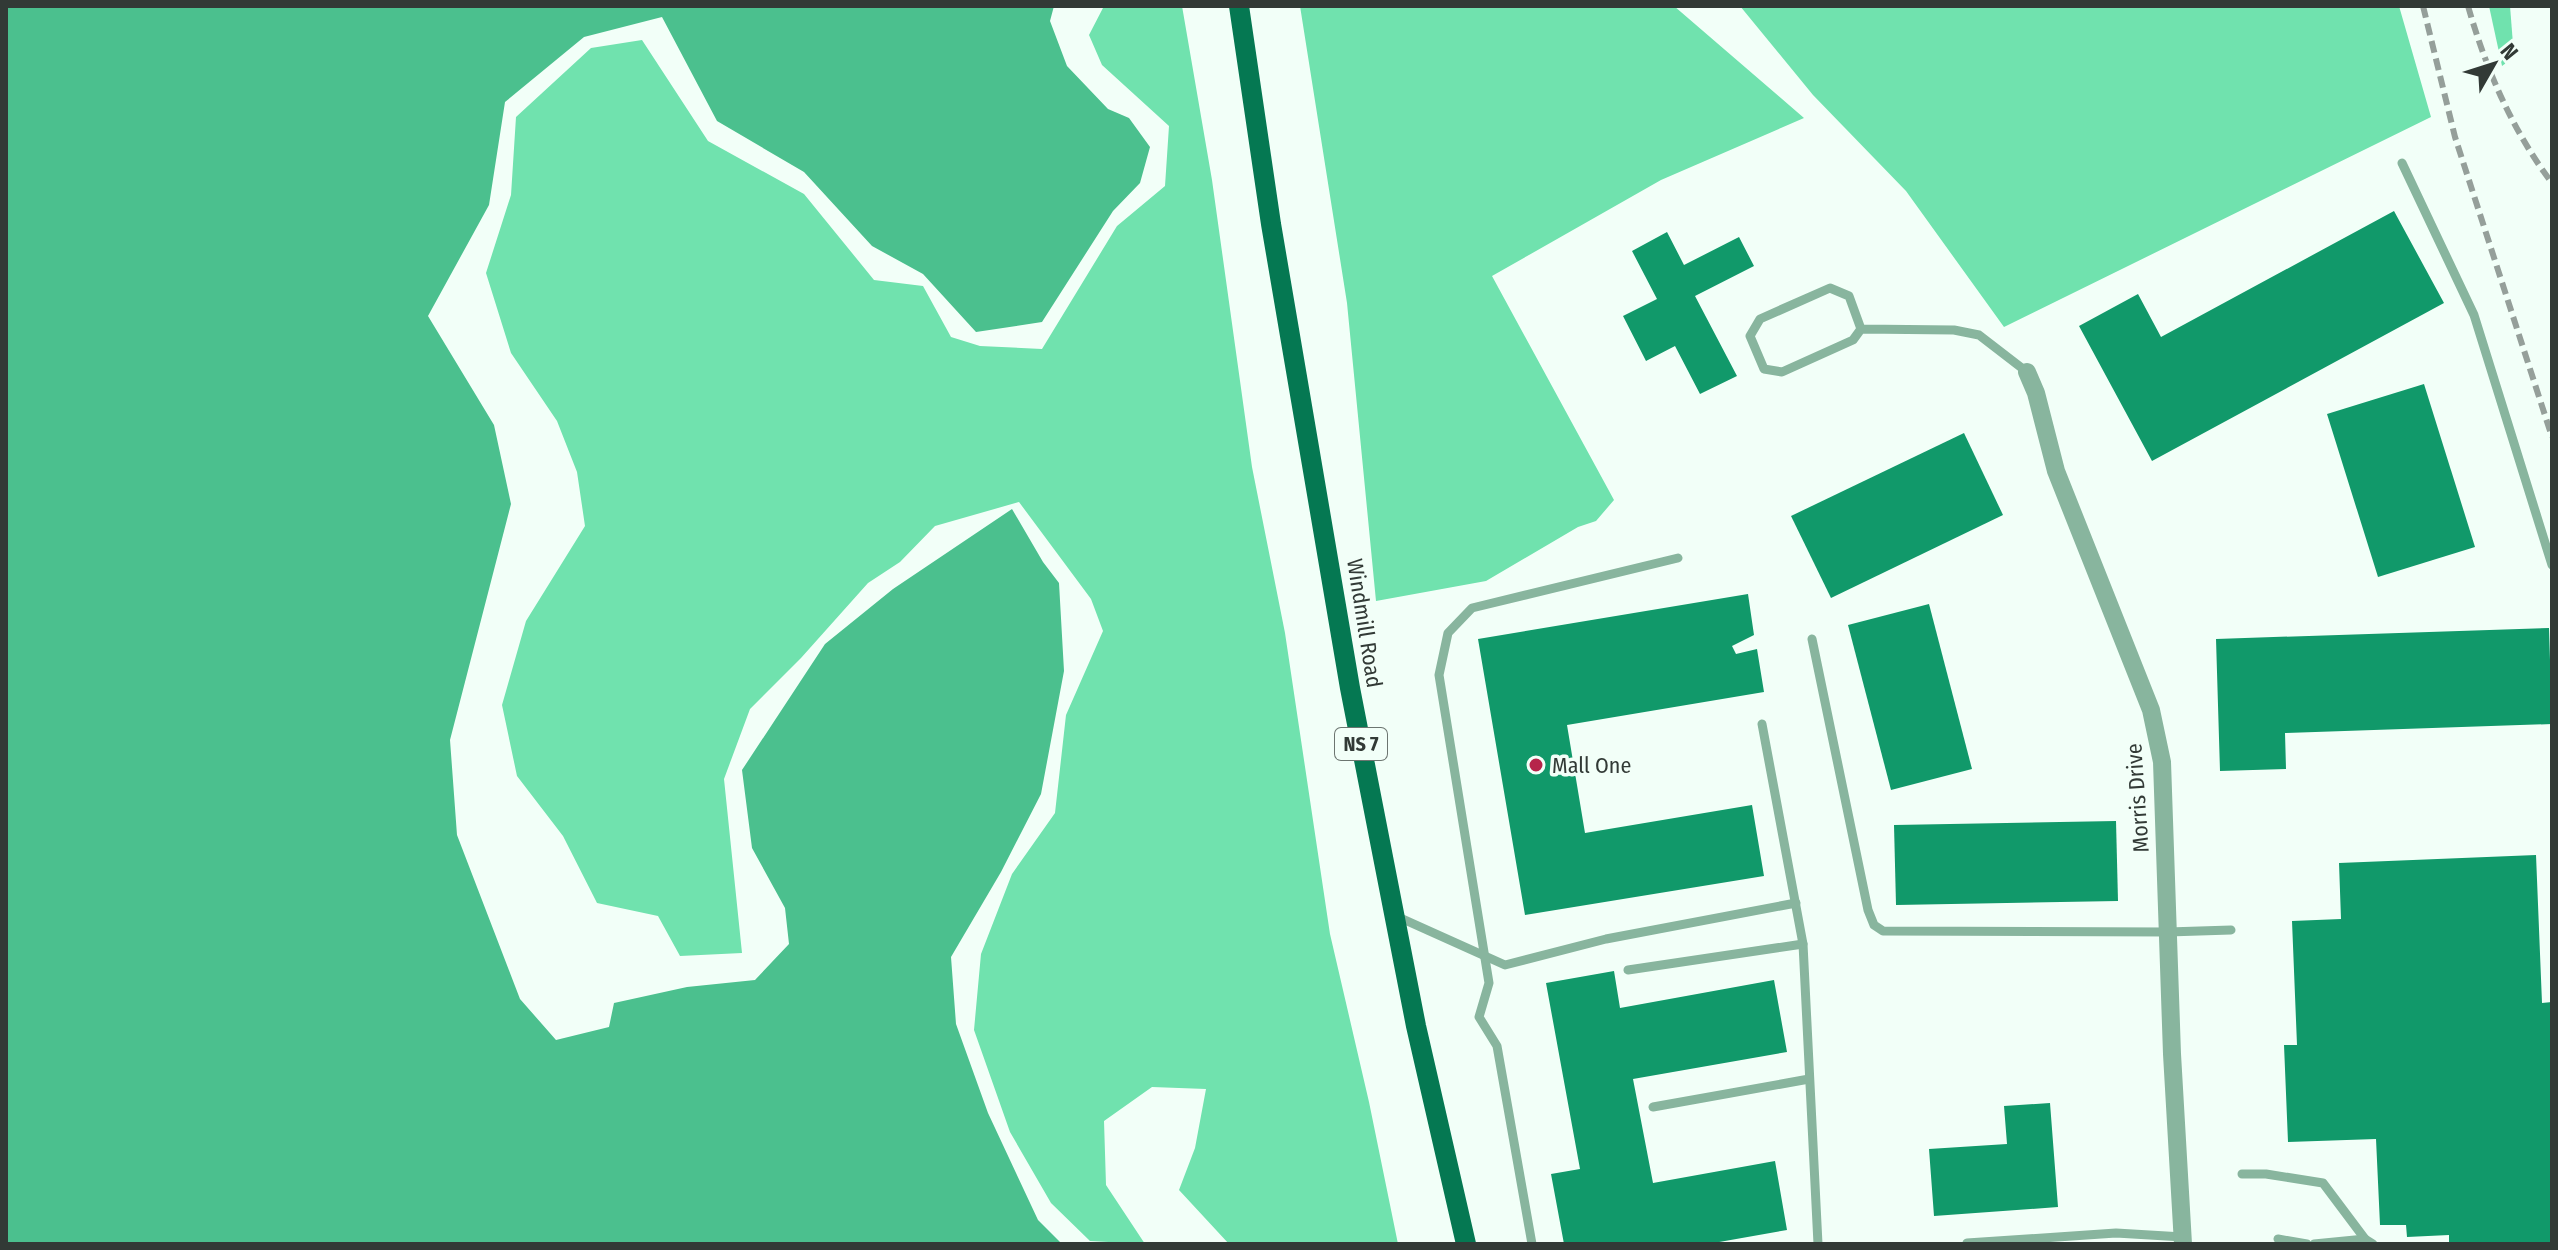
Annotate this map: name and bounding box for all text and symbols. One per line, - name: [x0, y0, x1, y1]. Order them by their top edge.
- north arrow: [2454, 24, 2534, 104]
- text: N: [2495, 38, 2524, 65]
- street label: Windmill Road: [1341, 557, 1388, 690]
- road number: NS 7: [1335, 728, 1387, 760]
- street label: Morris Drive: [2120, 743, 2155, 853]
- place label: Mall One: [1552, 752, 1631, 779]
- marker: Mall One: [1527, 756, 1545, 774]

